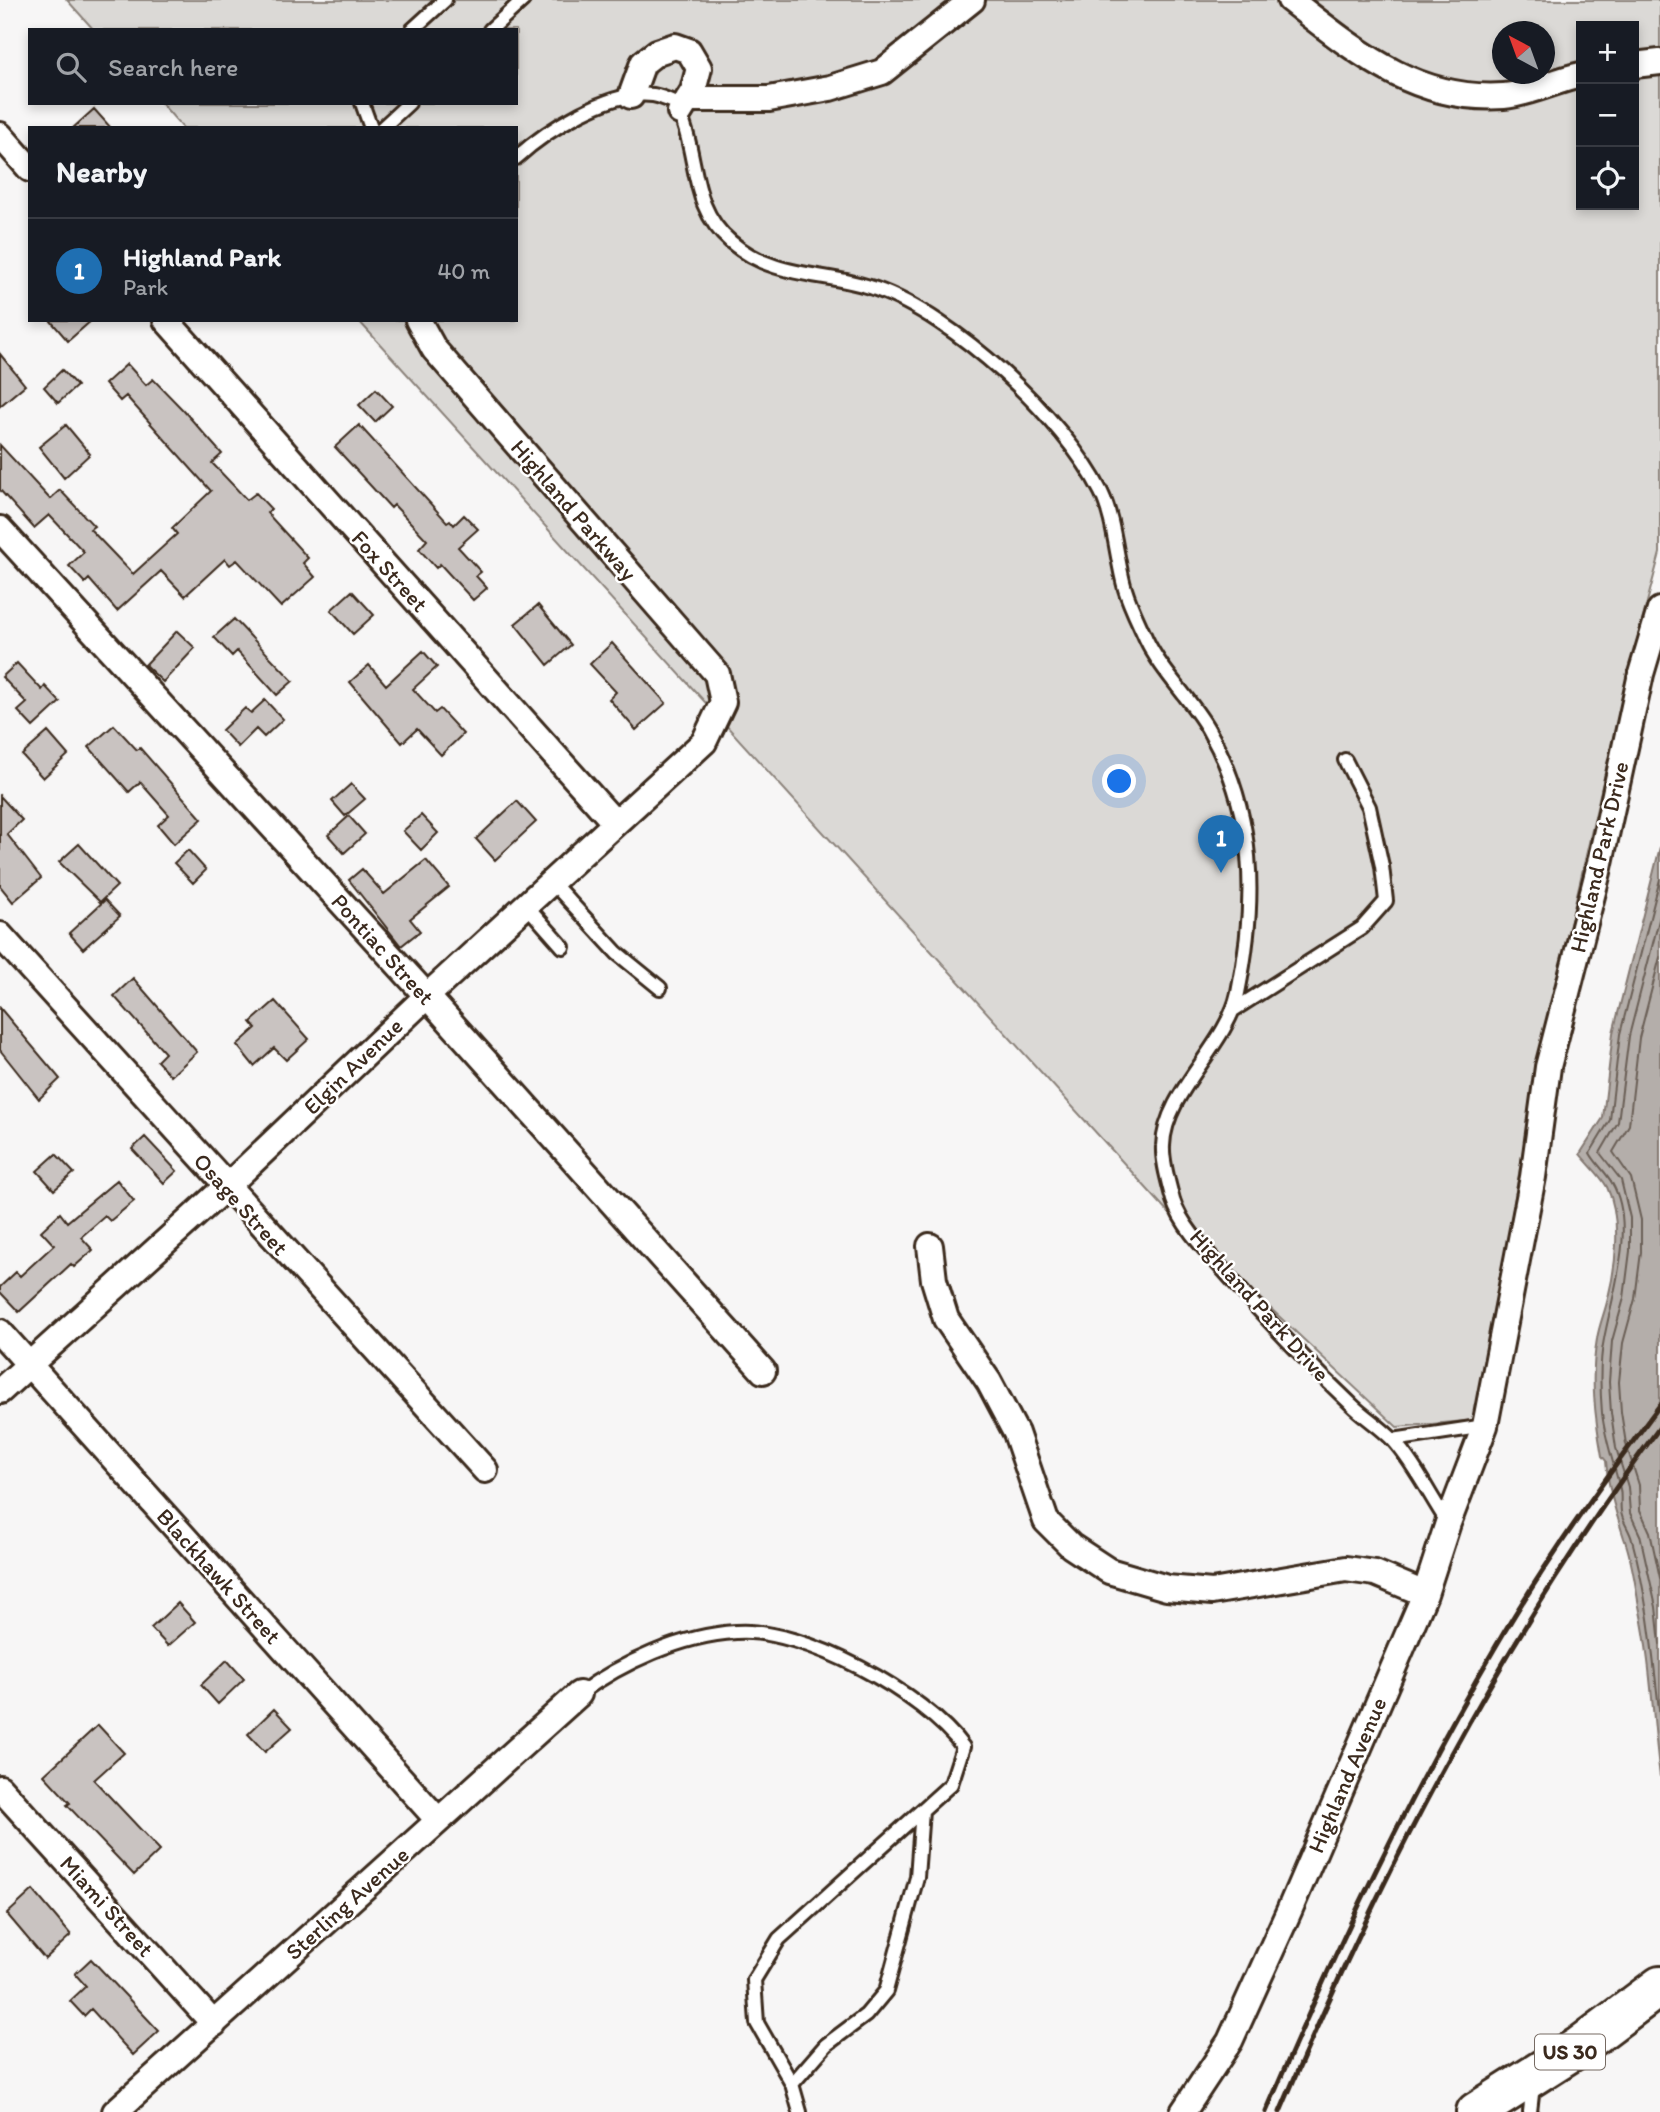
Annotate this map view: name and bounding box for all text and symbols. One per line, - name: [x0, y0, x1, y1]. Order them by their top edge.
- north arrow: [1492, 21, 1555, 84]
- map controls: [1576, 21, 1639, 210]
- button: +: [1576, 21, 1639, 84]
- search box: [28, 28, 518, 105]
- icon: search: [52, 48, 90, 86]
- text: Search here: [108, 51, 238, 83]
- button: −: [1576, 84, 1639, 147]
- button: locate: [1576, 147, 1639, 210]
- text: Nearby: [56, 153, 147, 190]
- text: Highland Park: [123, 241, 281, 273]
- text: 1: [74, 257, 84, 285]
- text: 40 m: [437, 257, 490, 285]
- text: Park: [123, 273, 168, 301]
- street label: Highland Parkway: [505, 434, 643, 587]
- street label: Fox Street: [346, 524, 434, 618]
- street label: Highland Park Drive: [1563, 759, 1635, 955]
- your location: [1102, 764, 1136, 798]
- pin: 1: [1198, 815, 1244, 873]
- street label: Pontiac Street: [326, 887, 441, 1011]
- street label: Elgin Avenue: [297, 1012, 409, 1120]
- street label: Osage Street: [188, 1147, 295, 1261]
- street label: Highland Park Drive: [1184, 1223, 1336, 1387]
- street label: Blackhawk Street: [151, 1502, 287, 1650]
- street label: Highland Avenue: [1302, 1693, 1392, 1857]
- street label: Sterling Avenue: [279, 1840, 415, 1966]
- street label: Miami Street: [54, 1849, 160, 1963]
- road number: US 30: [1535, 2035, 1605, 2070]

